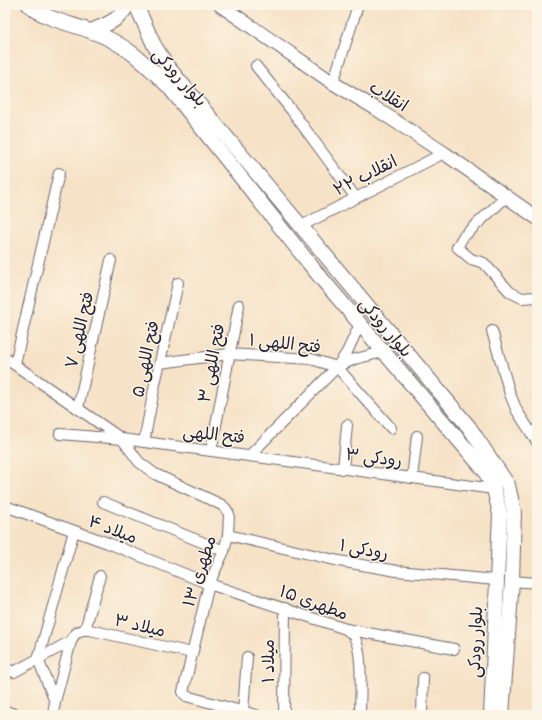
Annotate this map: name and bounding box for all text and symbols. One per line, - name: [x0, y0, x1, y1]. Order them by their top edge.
- street label: بلوار رودکی: [148, 44, 211, 111]
- street label: انقلاب: [366, 76, 412, 116]
- street label: انقلاب ۲۲: [330, 150, 400, 200]
- street label: فتح اللهی ۷: [60, 290, 99, 371]
- street label: بلوار رودکی: [355, 293, 417, 362]
- street label: فتح اللهی ۵: [127, 319, 165, 400]
- street label: فتح اللهی ۳: [194, 322, 230, 405]
- street label: فتح اللهی ۱: [248, 329, 322, 359]
- street label: فتح اللهی: [182, 421, 246, 449]
- street label: رودکی ۳: [344, 444, 403, 471]
- street label: میلاد ۴: [86, 511, 140, 547]
- street label: مطهری ۱۳: [178, 533, 220, 609]
- street label: رودکی ۱: [338, 534, 390, 564]
- street label: مطهری ۱۵: [277, 580, 351, 624]
- street label: بلوار رودکی: [464, 606, 487, 678]
- street label: میلاد ۳: [113, 609, 167, 641]
- street label: میلاد ۱: [258, 639, 278, 683]

